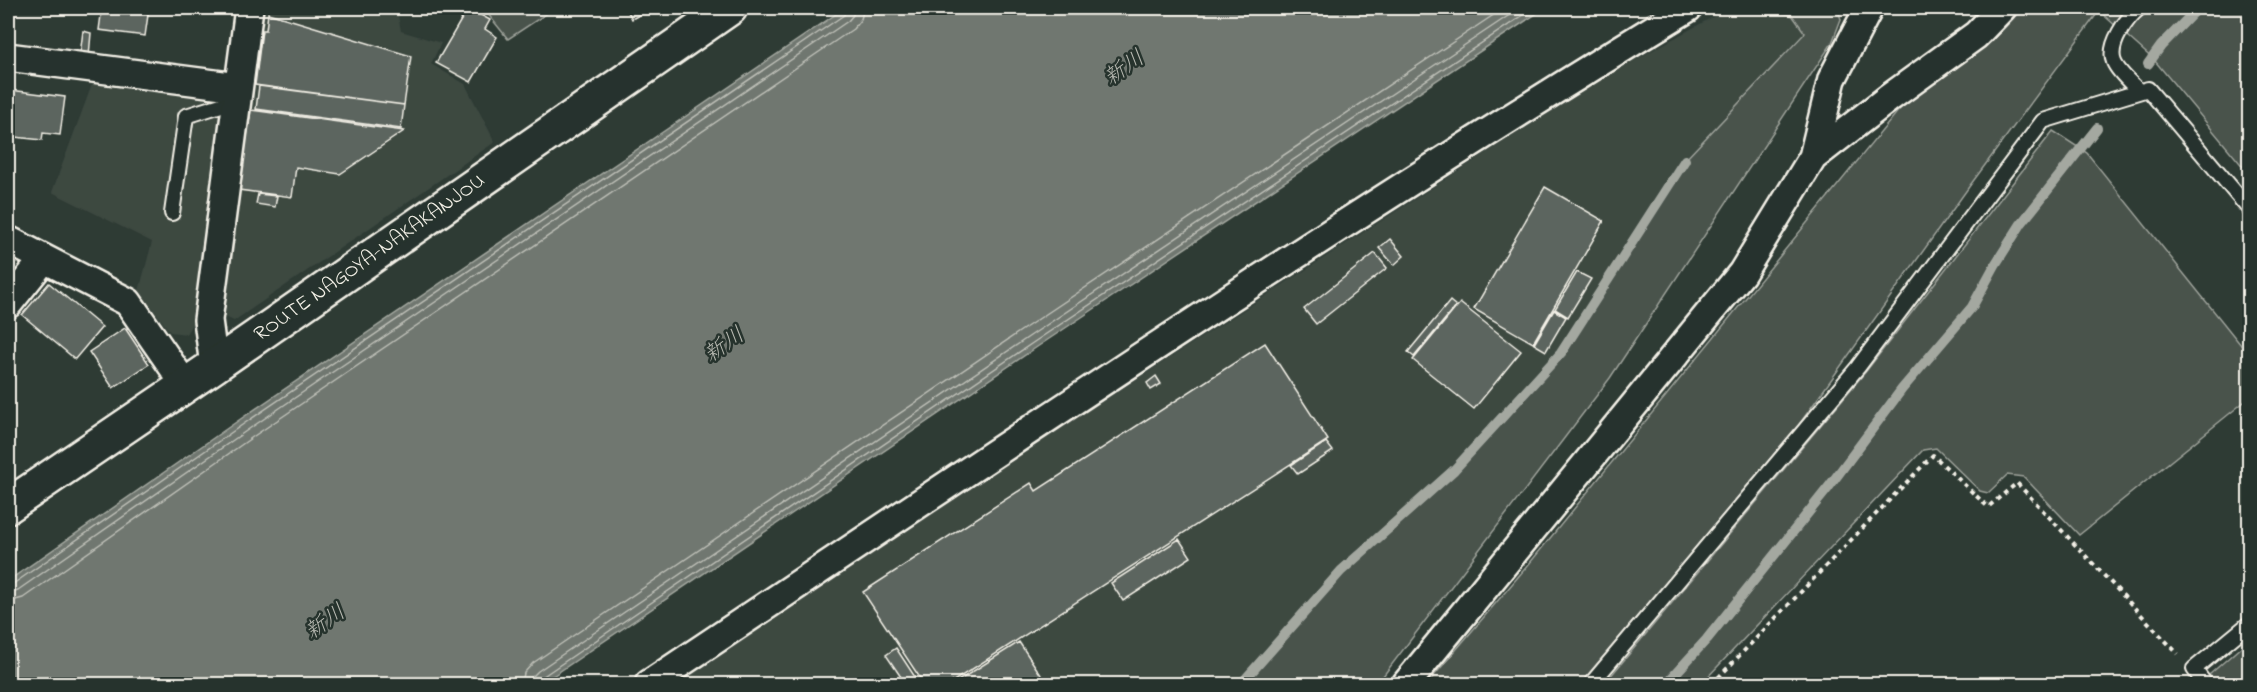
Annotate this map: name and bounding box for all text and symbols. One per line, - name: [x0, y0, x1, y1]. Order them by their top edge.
- water label: 新川: [1098, 43, 1152, 95]
- street label: ROUTE NAGOYA-NAKAKANJOU: [248, 167, 492, 349]
- water label: 新川: [698, 320, 752, 372]
- water label: 新川: [299, 597, 353, 649]

